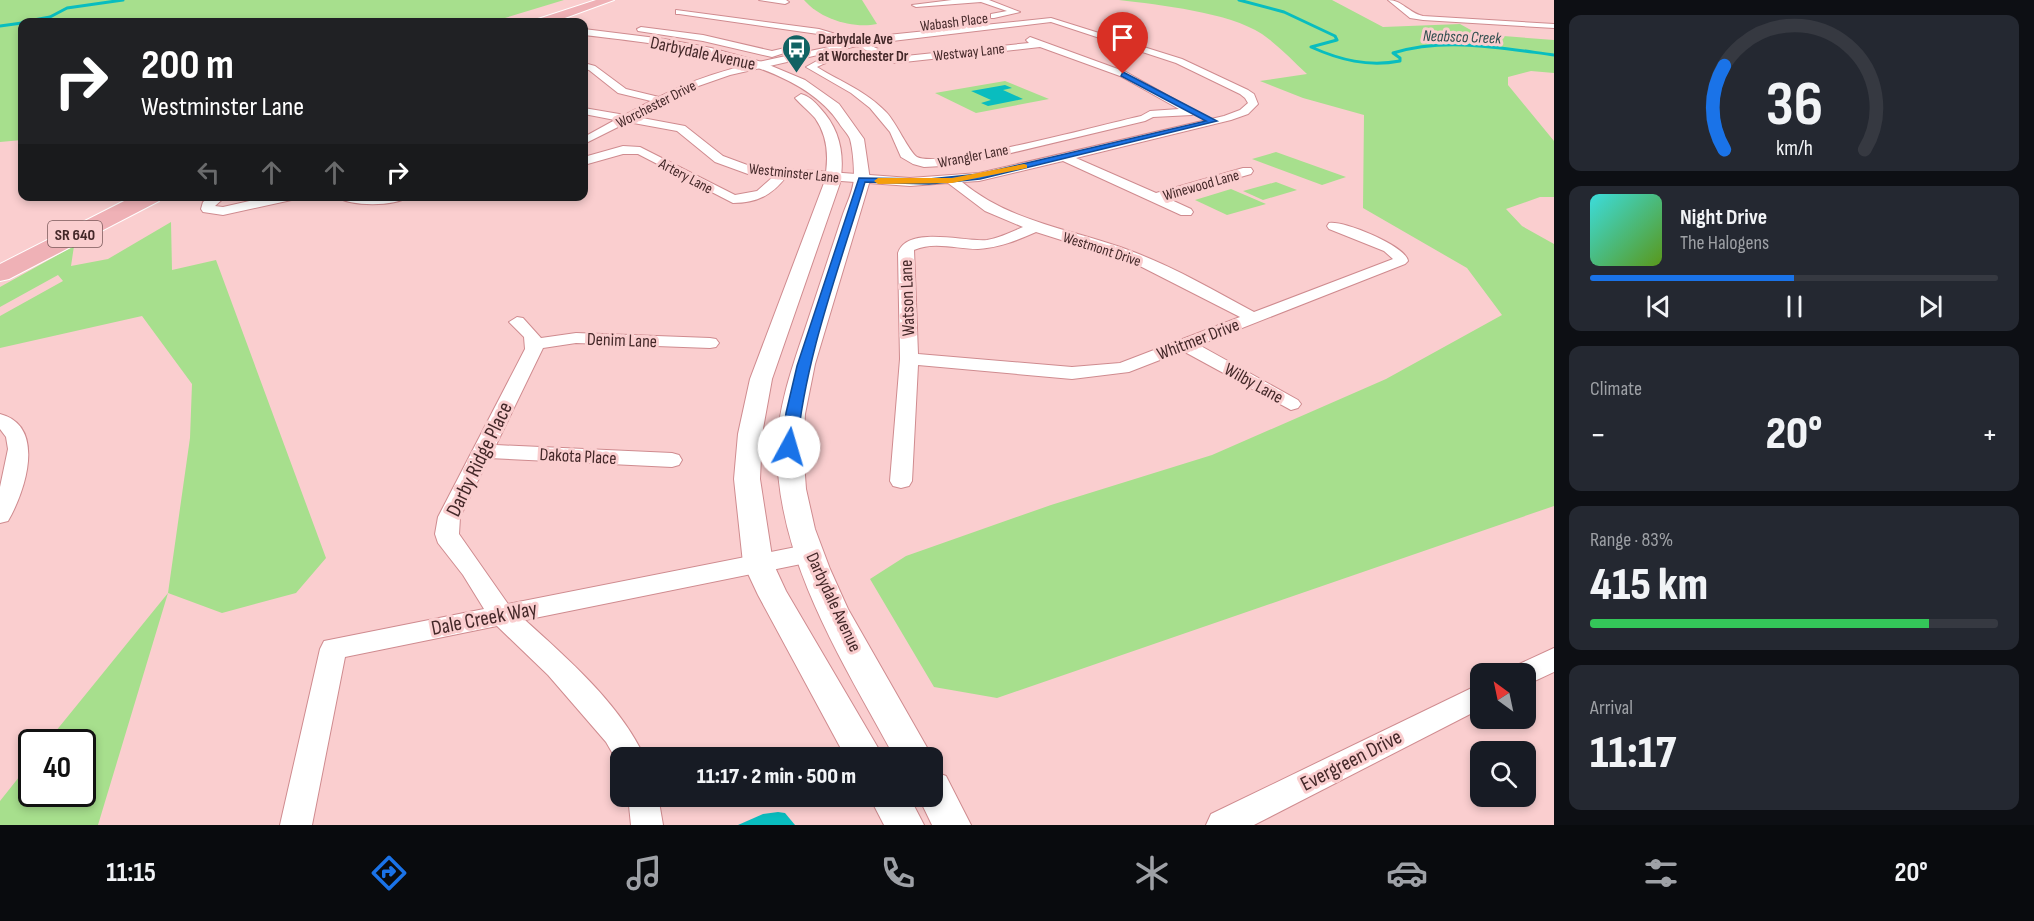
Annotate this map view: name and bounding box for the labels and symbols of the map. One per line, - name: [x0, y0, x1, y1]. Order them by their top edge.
- street label: Wabash Place: [919, 9, 989, 36]
- pin: [1097, 12, 1148, 74]
- water label: Neabsco Creek: [1422, 27, 1502, 48]
- place label: Darbydale Ave at Worchester Dr: [818, 30, 909, 66]
- street label: Darbydale Avenue: [648, 32, 757, 75]
- bus stop icon: Darbydale Ave at Worchester Dr: [781, 32, 813, 74]
- street label: Westway Lane: [933, 39, 1006, 66]
- street label: Worchester Drive: [613, 76, 699, 133]
- street label: Wrangler Lane: [936, 140, 1010, 173]
- street label: Artery Lane: [655, 154, 716, 198]
- street label: Westminster Lane: [748, 159, 840, 188]
- street label: Winewood Lane: [1161, 166, 1241, 205]
- road number: SR 640: [48, 221, 102, 247]
- street label: Westmont Drive: [1060, 228, 1143, 271]
- street label: Watson Lane: [896, 259, 919, 337]
- street label: Whitmer Drive: [1154, 314, 1242, 365]
- street label: Denim Lane: [587, 329, 657, 352]
- street label: Wilby Lane: [1221, 359, 1287, 408]
- street label: Darby Ridge Place: [441, 398, 518, 521]
- position arrow: [757, 415, 821, 479]
- street label: Dakota Place: [539, 444, 617, 469]
- street label: Darbydale Avenue: [801, 549, 866, 655]
- street label: Dale Creek Way: [429, 596, 539, 641]
- north arrow: [1470, 663, 1536, 729]
- street label: Evergreen Drive: [1296, 724, 1406, 797]
- speed limit sign: 40: [18, 729, 96, 807]

